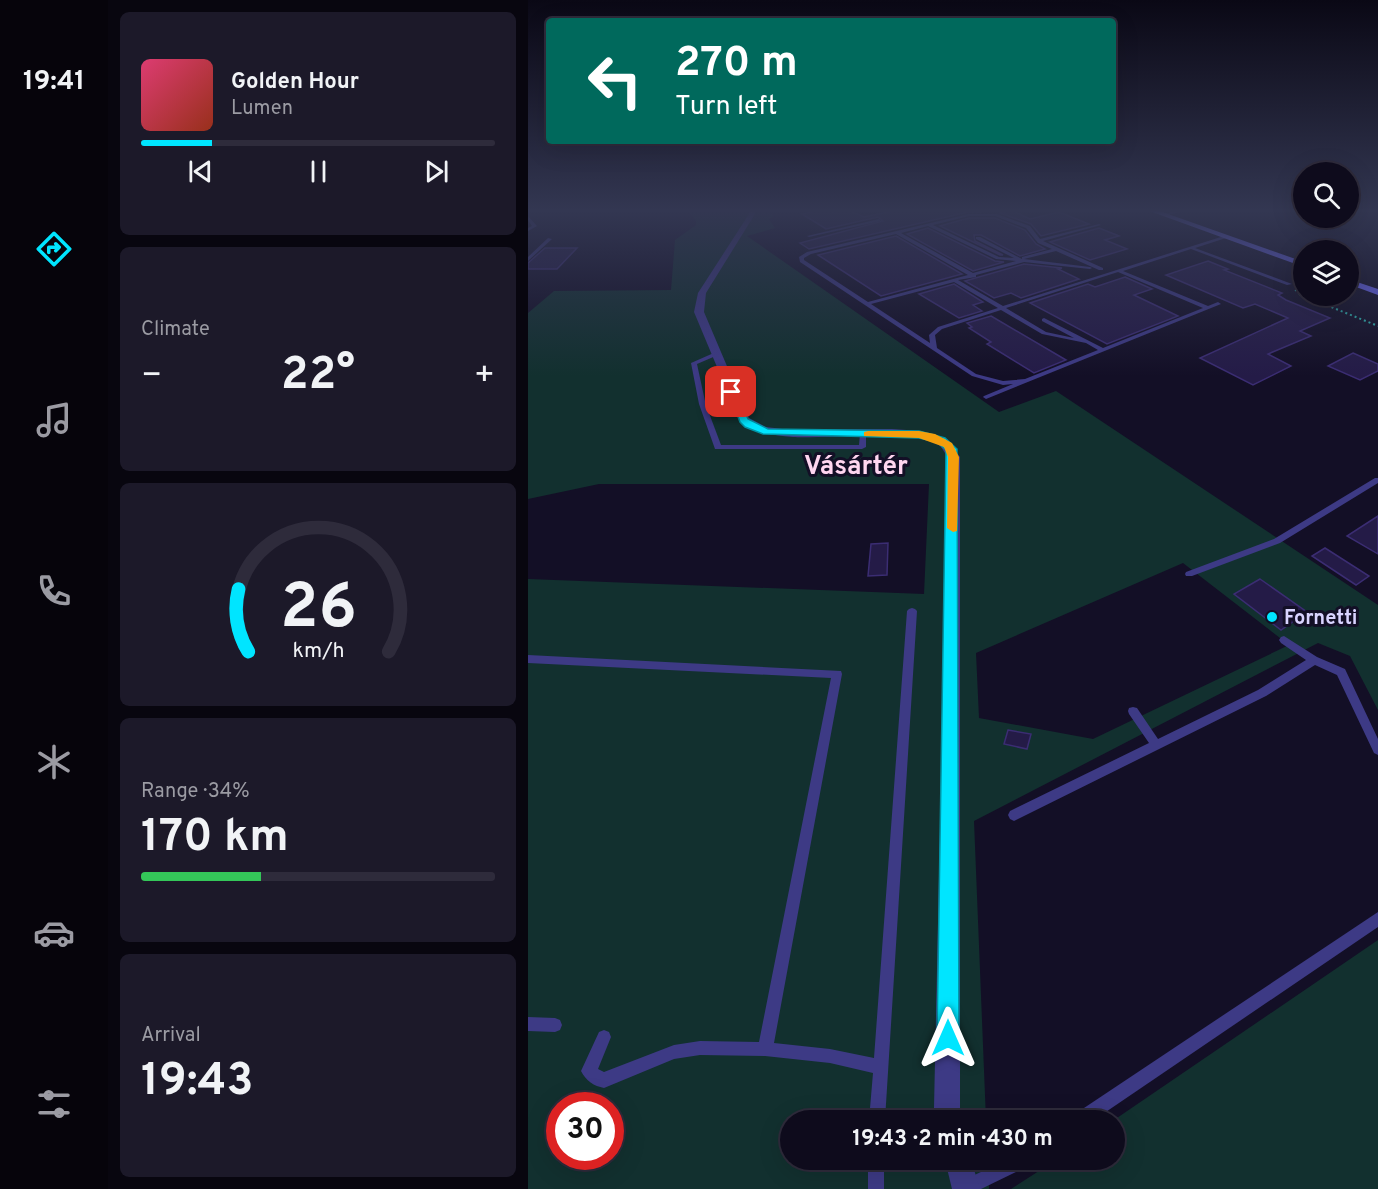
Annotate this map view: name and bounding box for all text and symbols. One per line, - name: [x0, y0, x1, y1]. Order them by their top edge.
- text: 270 m: [675, 38, 798, 91]
- icon: left: [576, 42, 654, 120]
- text: 19:41: [23, 65, 85, 99]
- text: Golden Hour: [231, 69, 359, 96]
- text: Turn left: [675, 90, 777, 124]
- text: Lumen: [231, 96, 293, 122]
- icon: previous: [184, 155, 217, 188]
- icon: pause: [302, 155, 335, 188]
- icon: next: [420, 155, 453, 188]
- map controls: [1293, 162, 1359, 306]
- button: search: [1293, 162, 1359, 228]
- icon: directions: [33, 228, 75, 270]
- button: layers: [1293, 240, 1359, 306]
- text: Climate: [141, 317, 210, 343]
- text: 22°: [281, 348, 355, 405]
- text: −: [141, 356, 162, 398]
- text: +: [474, 356, 495, 398]
- pin: [705, 366, 756, 417]
- icon: arrive: [714, 375, 747, 408]
- icon: music: [33, 399, 75, 441]
- district label: Vásártér: [804, 451, 908, 484]
- icon: phone: [33, 570, 75, 612]
- text: 26: [280, 571, 356, 650]
- place label: Fornetti: [1284, 606, 1357, 632]
- marker: Fornetti: [1265, 610, 1279, 624]
- text: km/h: [292, 638, 344, 665]
- icon: climate: [33, 741, 75, 783]
- text: Range · 34%: [141, 779, 250, 805]
- text: 170 km: [141, 810, 289, 867]
- icon: car: [33, 912, 75, 954]
- position arrow: [916, 1006, 980, 1070]
- text: Arrival: [141, 1023, 201, 1049]
- text: 19:43: [141, 1054, 253, 1111]
- icon: filters: [33, 1083, 75, 1125]
- speed limit sign: 30: [546, 1092, 624, 1170]
- text: 19:43 · 2 min · 430 m: [852, 1126, 1053, 1153]

